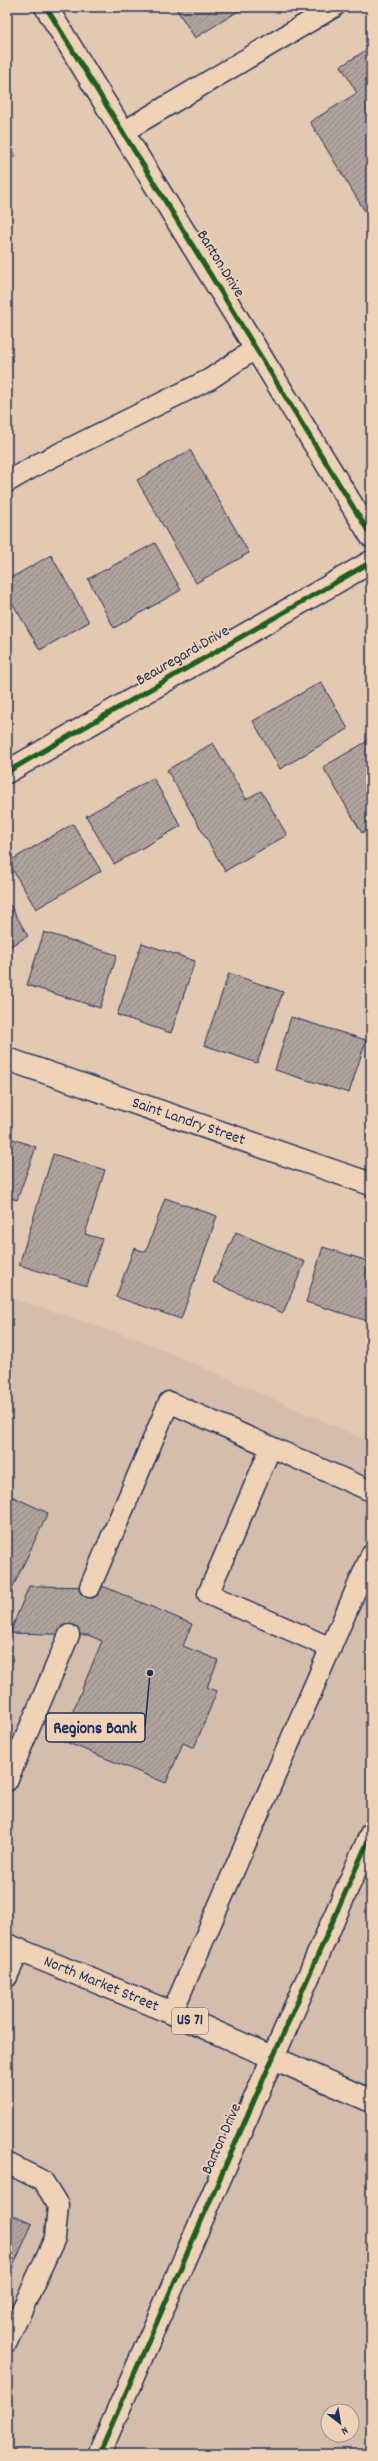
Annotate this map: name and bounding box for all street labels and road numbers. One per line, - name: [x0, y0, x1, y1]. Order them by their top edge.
- street label: Barton Drive: [190, 226, 250, 302]
- street label: Beauregard Drive: [132, 620, 234, 692]
- street label: Saint Landry Street: [129, 1091, 248, 1152]
- street label: North Market Street: [40, 1950, 163, 2018]
- road number: US 71: [172, 2008, 208, 2034]
- street label: Barton Drive: [196, 2100, 248, 2178]

